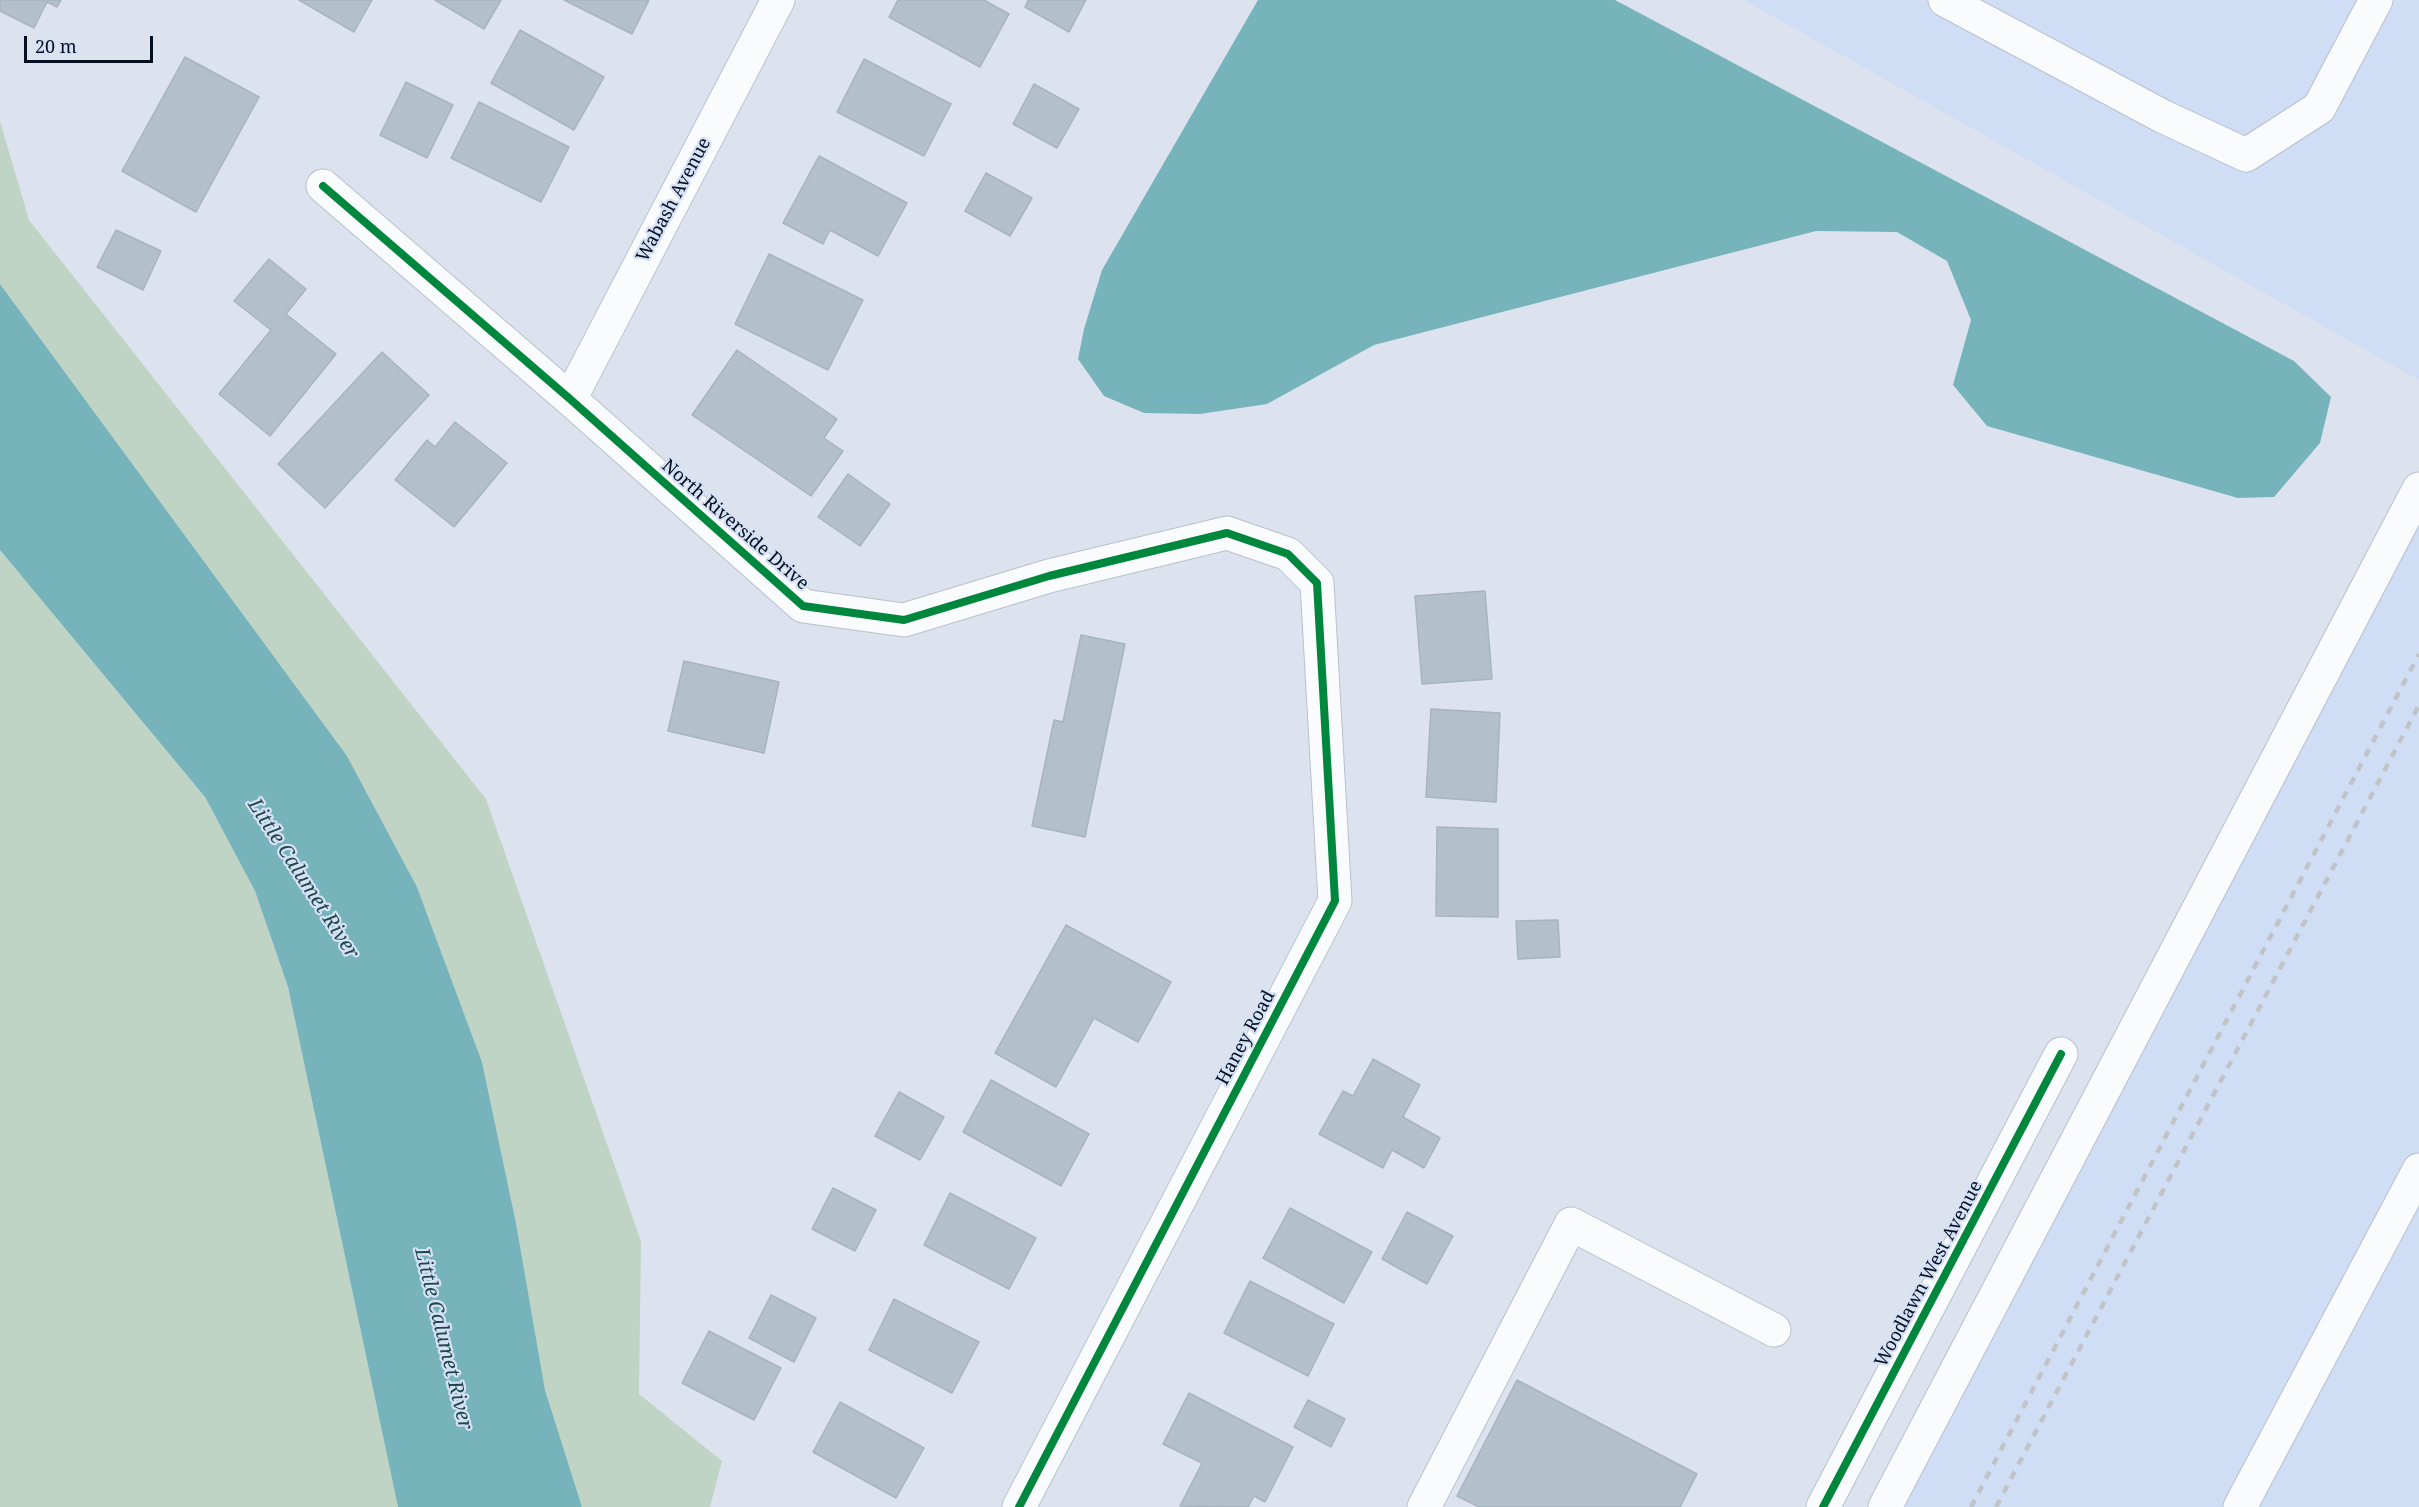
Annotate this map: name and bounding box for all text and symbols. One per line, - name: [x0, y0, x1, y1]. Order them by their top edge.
- scale bar: [27, 24, 156, 62]
- text: 20 m: [35, 34, 77, 58]
- street label: Wabash Avenue: [632, 134, 716, 266]
- street label: North Riverside Drive: [657, 455, 813, 595]
- water label: Little Calumet River: [242, 794, 364, 964]
- street label: Haney Road: [1212, 987, 1280, 1089]
- street label: Woodlawn West Avenue: [1871, 1177, 1987, 1371]
- water label: Little Calumet River: [409, 1246, 477, 1432]

